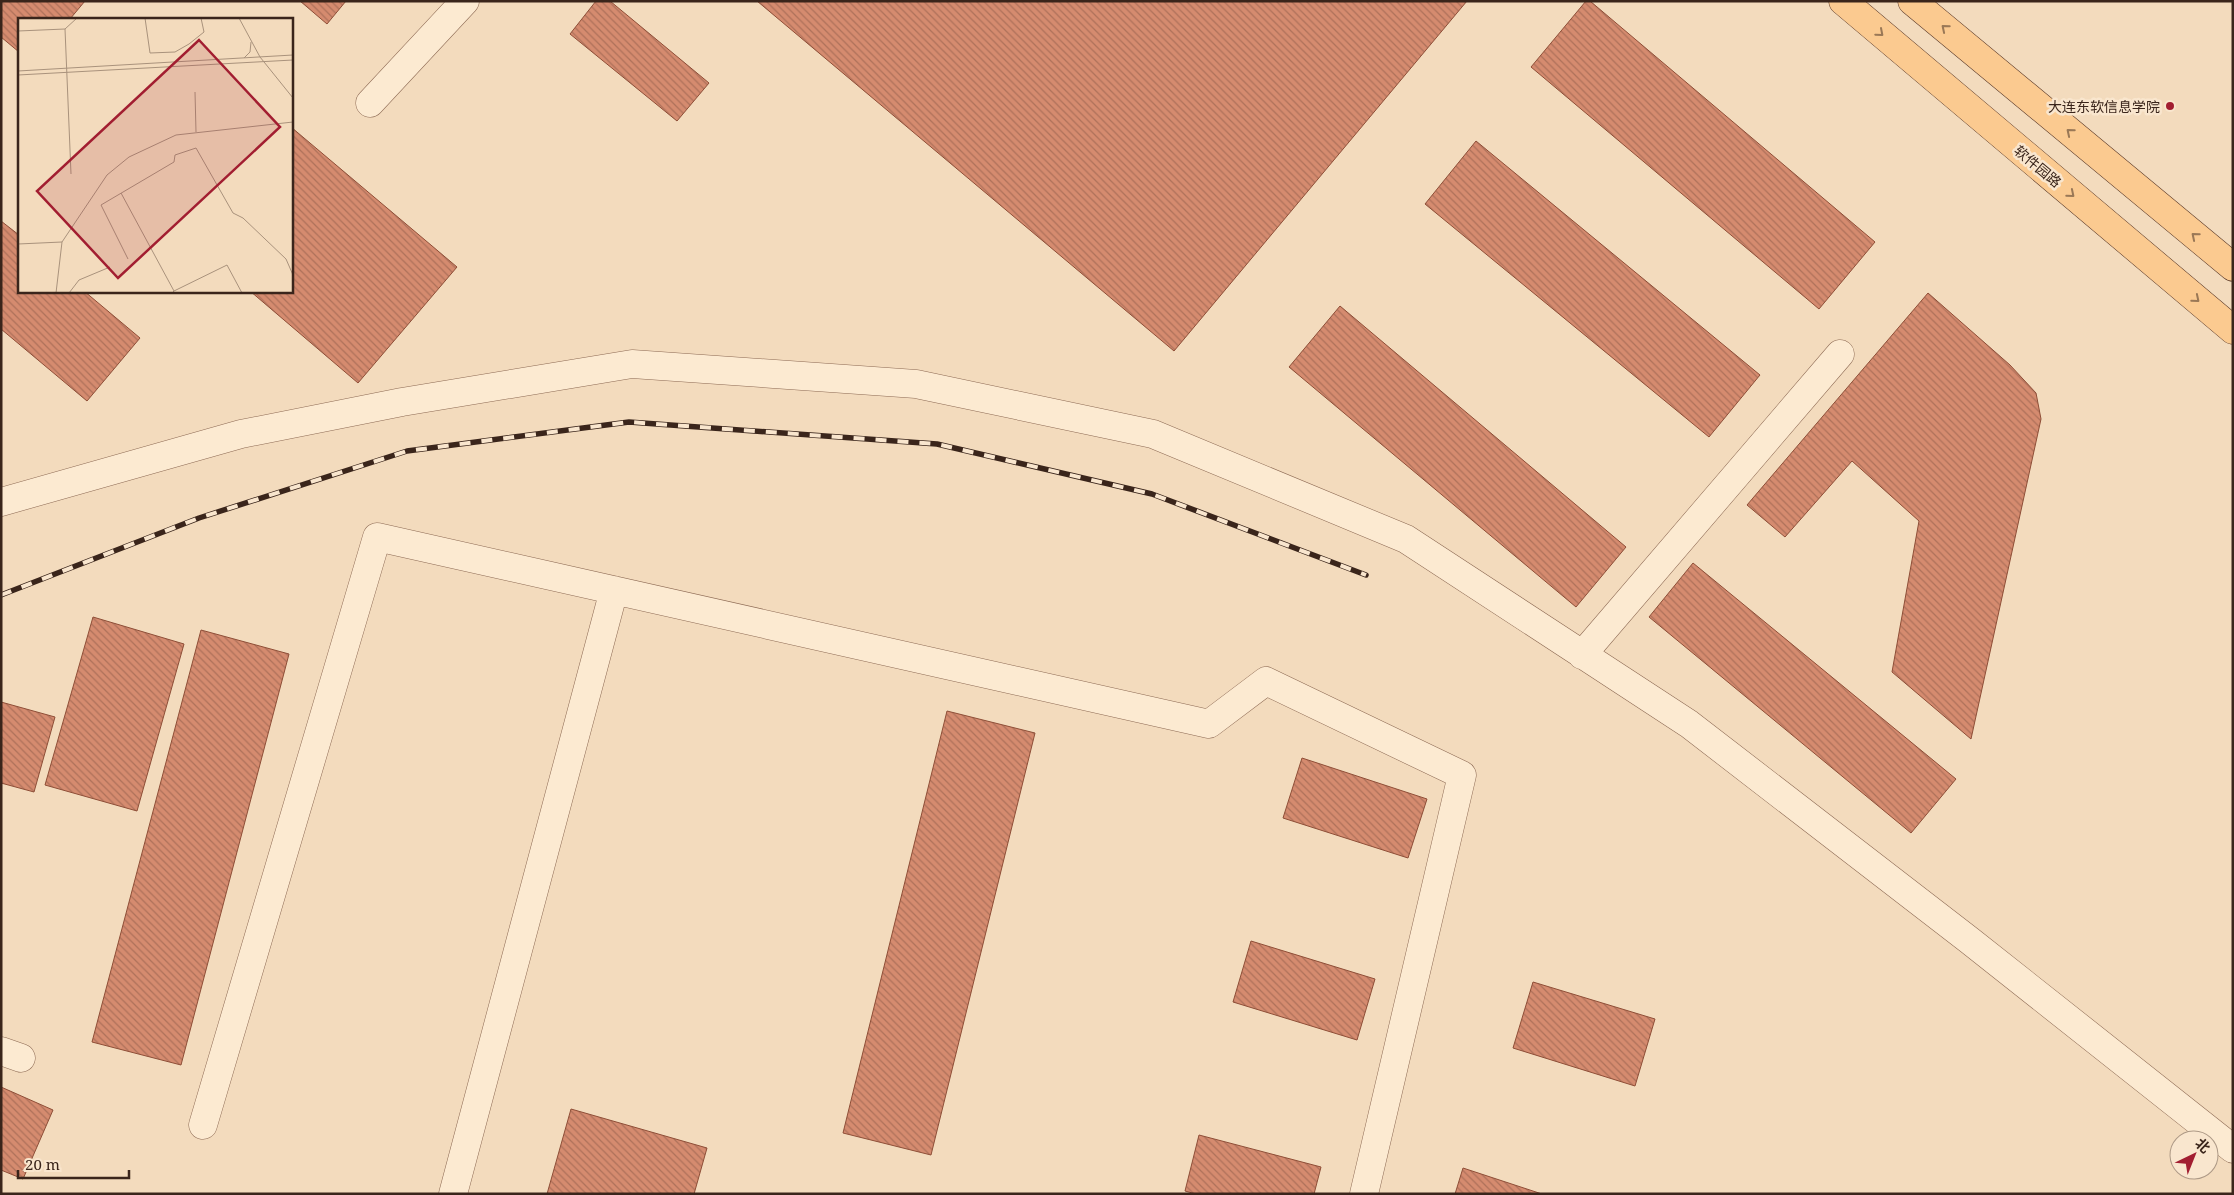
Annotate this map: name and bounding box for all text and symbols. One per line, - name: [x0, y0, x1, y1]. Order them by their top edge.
- inset map: [18, 18, 292, 292]
- one-way arrow: [1942, 26, 1951, 34]
- one-way arrow: [1875, 27, 1884, 36]
- place label: 大连东软信息学院: [2048, 97, 2160, 116]
- marker: 大连东软信息学院: [2164, 100, 2176, 112]
- one-way arrow: [2067, 129, 2076, 138]
- street label: 软件园路: [2010, 141, 2066, 191]
- one-way arrow: [2065, 189, 2074, 197]
- one-way arrow: [2192, 233, 2201, 241]
- one-way arrow: [2190, 293, 2199, 302]
- north arrow: [2169, 1130, 2219, 1180]
- text: 北: [2192, 1133, 2215, 1157]
- scale bar: [18, 1148, 129, 1180]
- text: 20 m: [25, 1154, 60, 1174]

